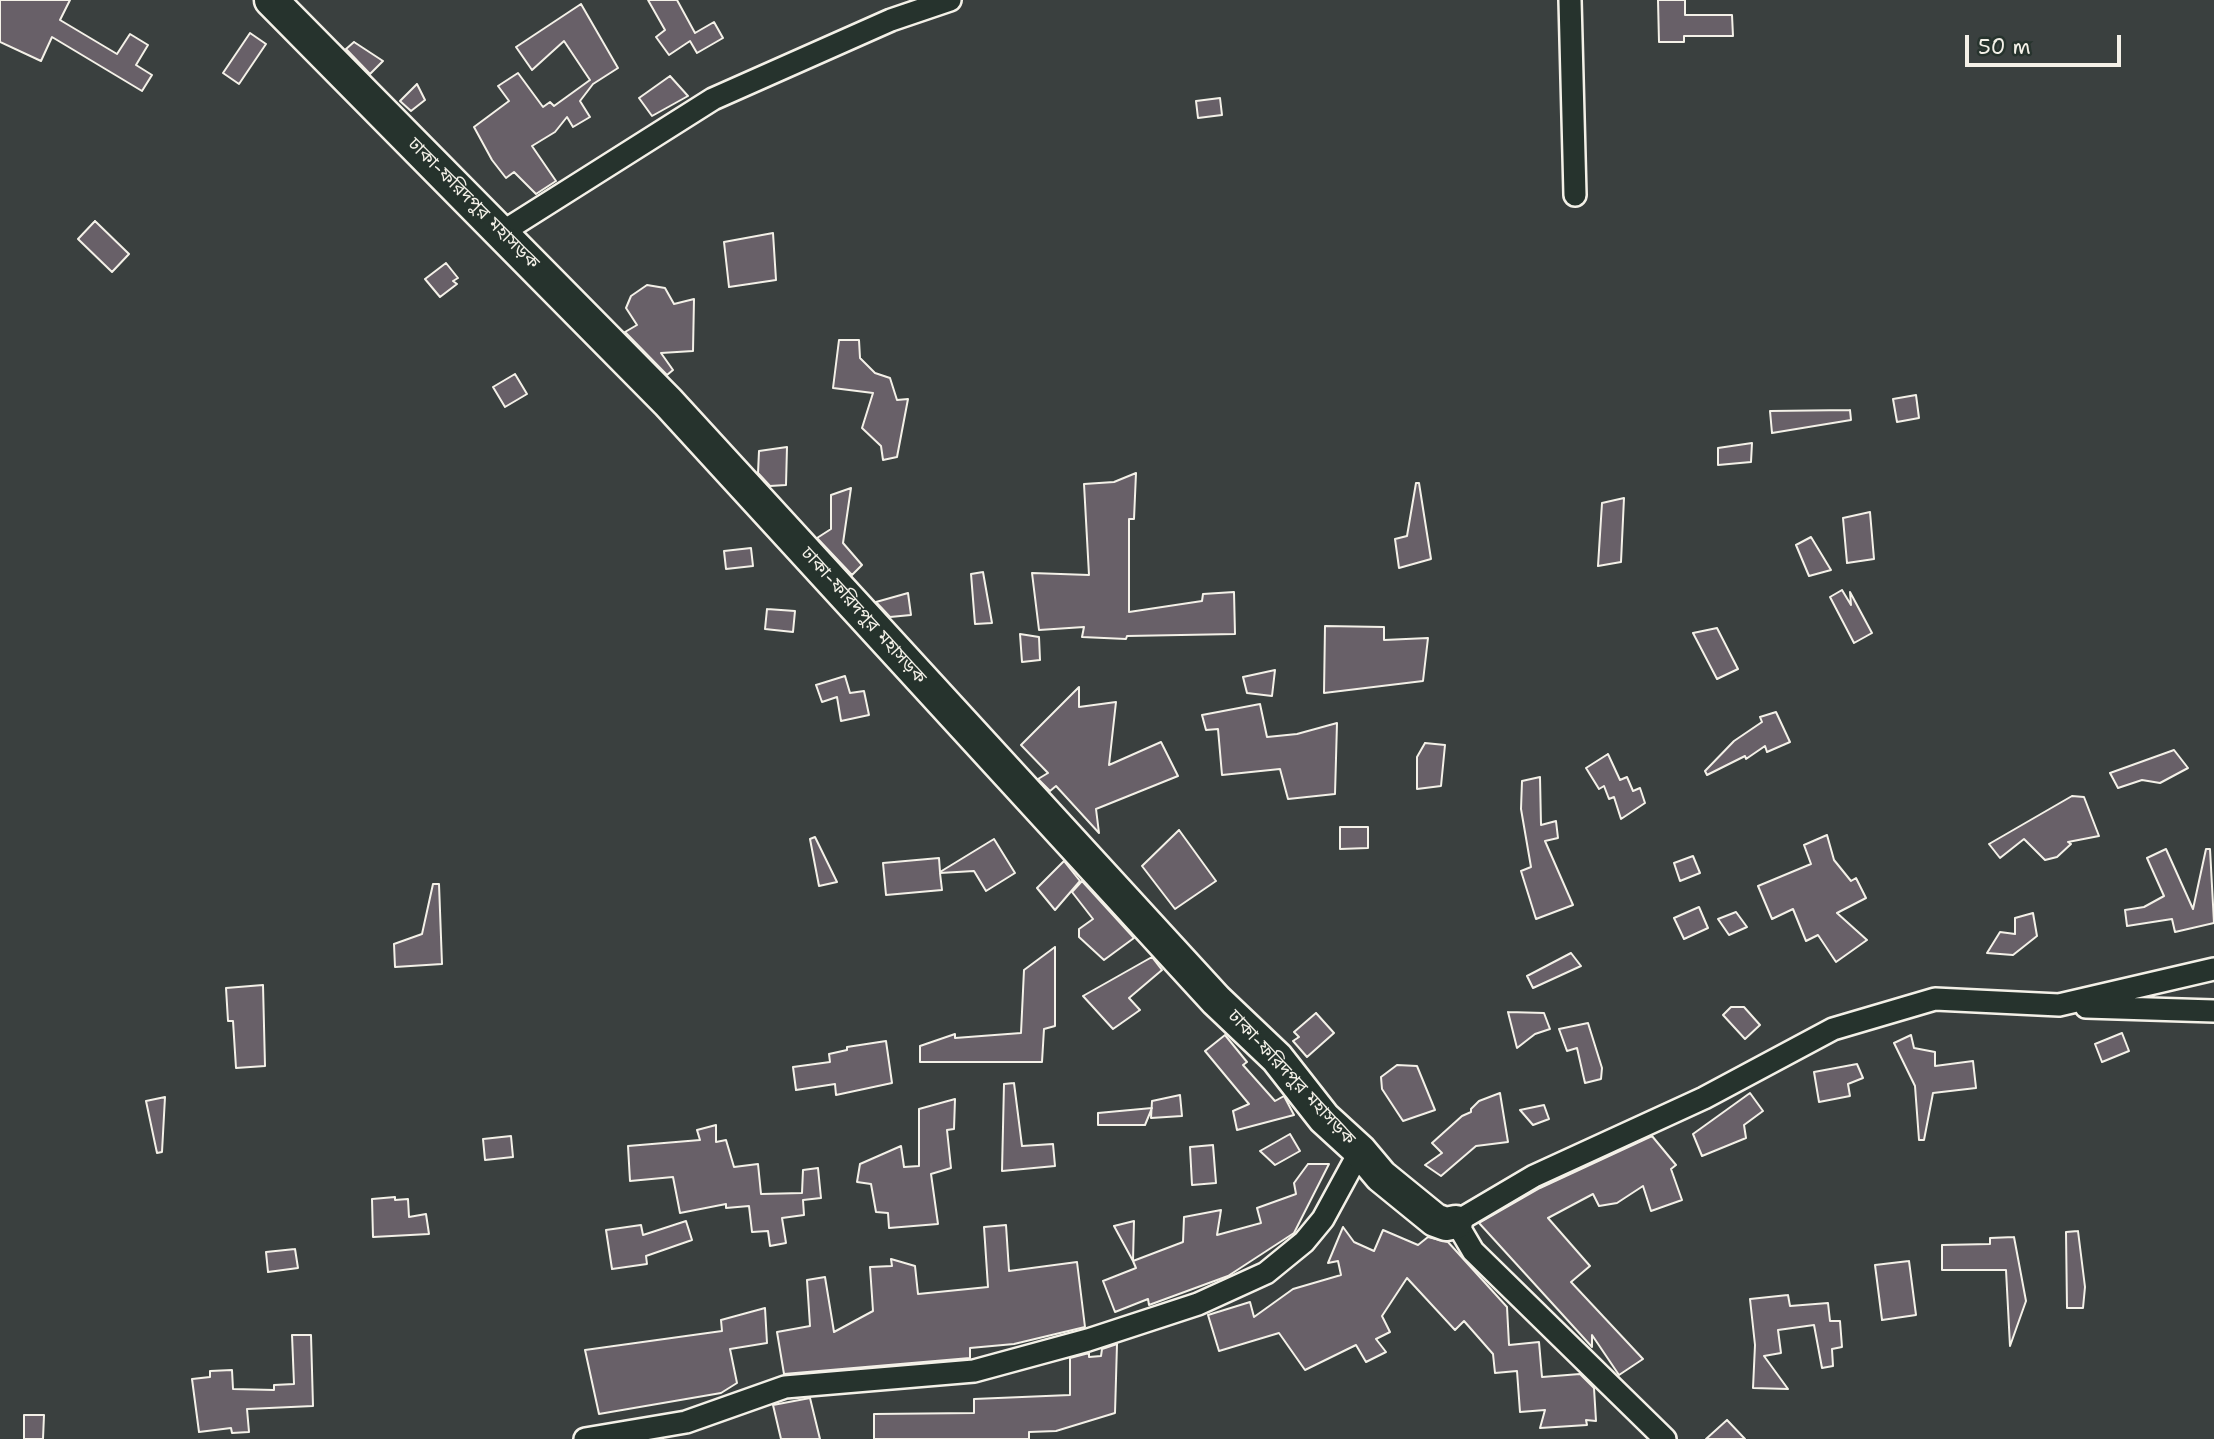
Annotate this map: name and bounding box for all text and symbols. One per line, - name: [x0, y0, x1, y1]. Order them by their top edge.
- scale bar: [1969, 21, 2125, 65]
- text: 50 m: [1978, 33, 2031, 61]
- street label: ঢাকা-ফরিদপুর মহাসড়ক: [403, 134, 543, 274]
- street label: ঢাকা-ফরিদপুর মহাসড়ক: [796, 543, 930, 689]
- street label: ঢাকা-ফরিদপুর মহাসড়ক: [1223, 1006, 1359, 1150]

